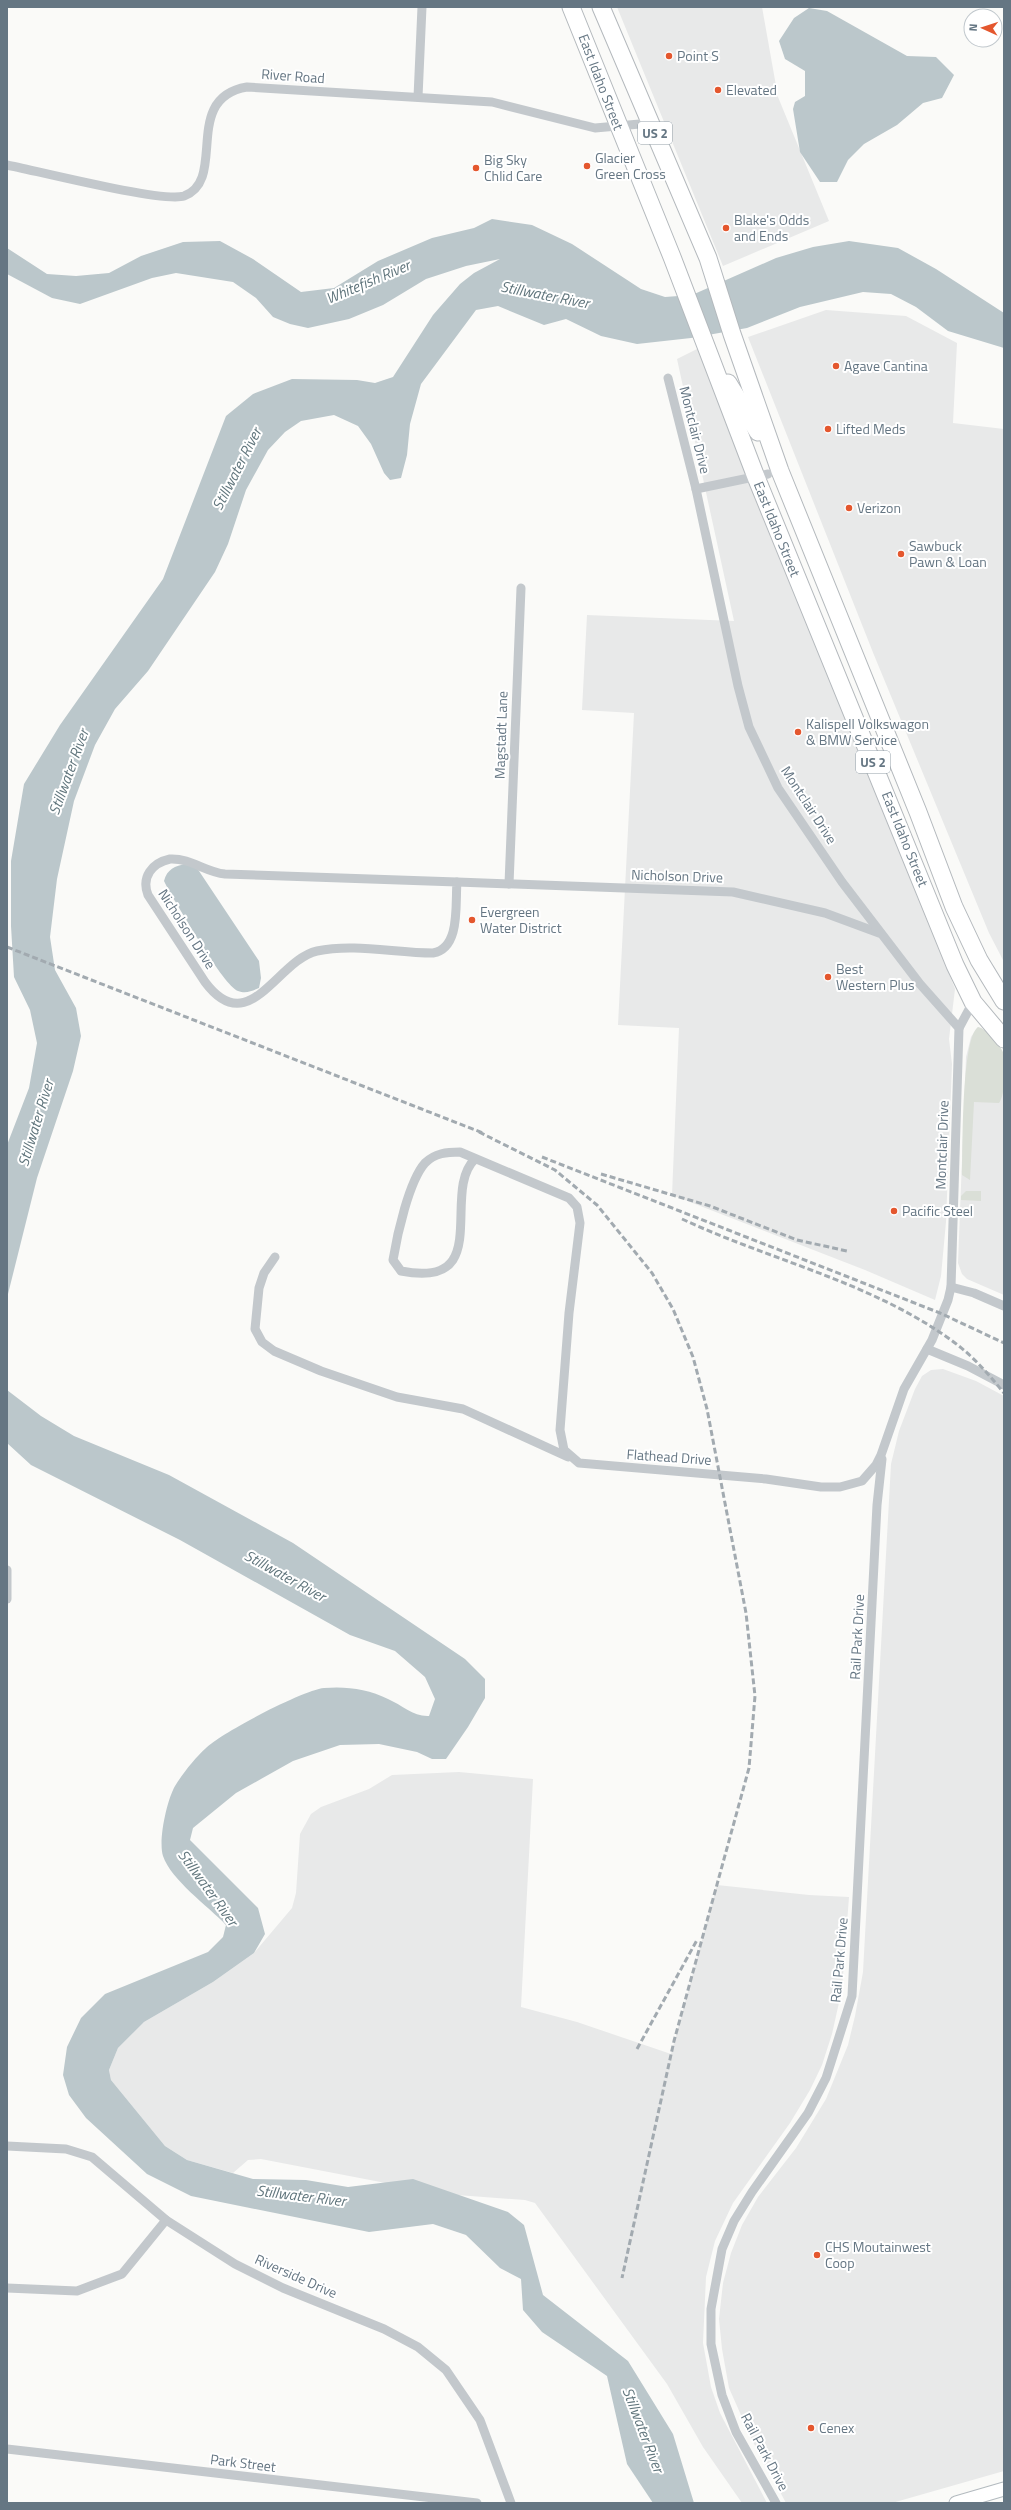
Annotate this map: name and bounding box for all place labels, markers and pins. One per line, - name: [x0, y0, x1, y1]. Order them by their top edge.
- place label: Point S: [677, 45, 719, 66]
- marker: Point S: [664, 51, 674, 61]
- place label: Elevated: [726, 79, 777, 100]
- marker: Elevated: [713, 85, 723, 95]
- place label: Glacier Green Cross: [595, 147, 666, 184]
- place label: Big Sky Chlid Care: [484, 149, 542, 186]
- marker: Glacier Green Cross: [582, 161, 592, 171]
- marker: Big Sky Chlid Care: [471, 163, 481, 173]
- place label: Blake's Odds and Ends: [734, 209, 809, 246]
- marker: Blake's Odds and Ends: [721, 223, 731, 233]
- place label: Agave Cantina: [844, 355, 928, 376]
- marker: Agave Cantina: [831, 361, 841, 371]
- place label: Lifted Meds: [836, 418, 906, 439]
- marker: Lifted Meds: [823, 424, 833, 434]
- place label: Verizon: [857, 497, 901, 518]
- marker: Verizon: [844, 503, 854, 513]
- place label: Sawbuck Pawn & Loan: [909, 535, 987, 572]
- marker: Sawbuck Pawn & Loan: [896, 549, 906, 559]
- place label: Kalispell Volkswagon & BMW Service: [806, 713, 929, 750]
- marker: Kalispell Volkswagon & BMW Service: [793, 727, 803, 737]
- place label: Evergreen Water District: [480, 901, 562, 938]
- marker: Evergreen Water District: [467, 915, 477, 925]
- place label: Best Western Plus: [836, 958, 915, 995]
- marker: Best Western Plus: [823, 972, 833, 982]
- place label: Pacific Steel: [902, 1200, 973, 1221]
- marker: Pacific Steel: [889, 1206, 899, 1216]
- place label: CHS Moutainwest Coop: [825, 2236, 931, 2273]
- marker: CHS Moutainwest Coop: [812, 2250, 822, 2260]
- place label: Cenex: [819, 2417, 855, 2438]
- marker: Cenex: [806, 2423, 816, 2433]

